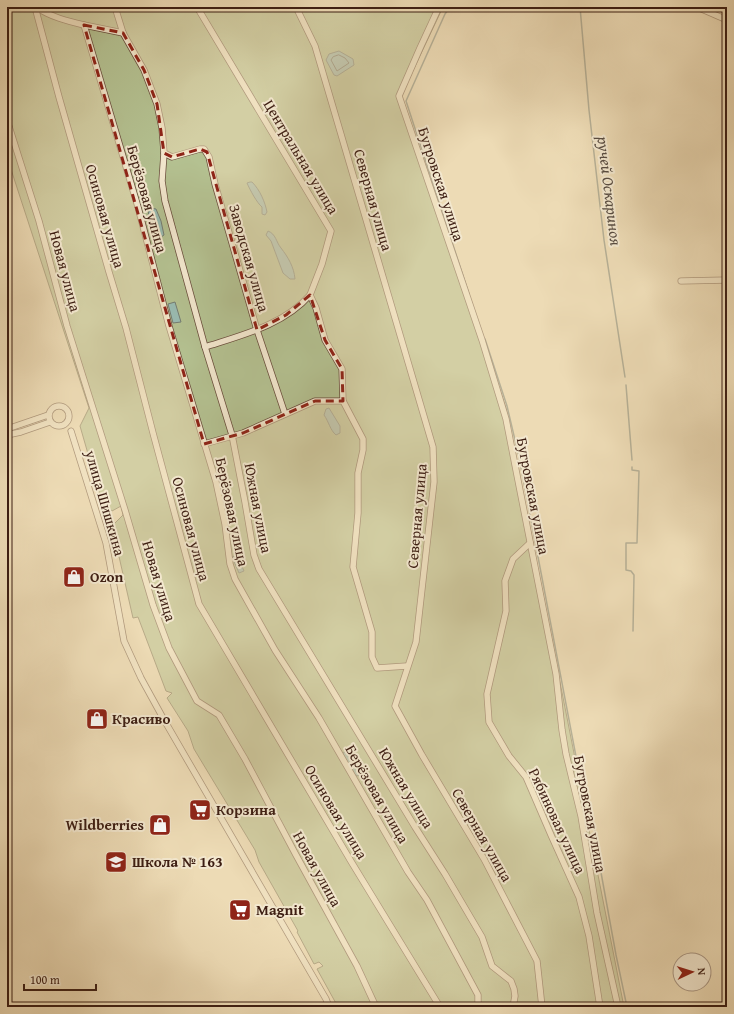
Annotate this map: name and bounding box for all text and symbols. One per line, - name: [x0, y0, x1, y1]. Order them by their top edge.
- street label: Центральная улица: [259, 95, 344, 219]
- street label: Бугровская улица: [413, 124, 470, 244]
- water label: ручей Оскариноя: [591, 134, 629, 247]
- street label: Берёзовая улица: [122, 143, 173, 256]
- street label: Северная улица: [349, 147, 398, 254]
- street label: Осиновая улица: [81, 162, 131, 271]
- street label: Заводская улица: [224, 202, 275, 315]
- street label: Новая улица: [45, 228, 87, 315]
- street label: Бугровская улица: [512, 436, 555, 557]
- street label: улица Шишкина: [80, 447, 131, 559]
- street label: Берёзовая улица: [211, 456, 254, 569]
- street label: Южная улица: [239, 461, 278, 555]
- street label: Северная улица: [401, 462, 432, 569]
- street label: Осиновая улица: [168, 475, 216, 584]
- street label: Новая улица: [137, 538, 182, 625]
- shop icon: Ozon: [61, 564, 87, 590]
- place label: Ozon: [90, 566, 124, 587]
- shop icon: Красиво: [84, 706, 110, 732]
- place label: Красиво: [112, 708, 170, 729]
- street label: Берёзовая улица: [341, 741, 415, 848]
- street label: Южная улица: [374, 743, 439, 833]
- street label: Бугровская улица: [569, 754, 612, 875]
- street label: Осиновая улица: [300, 761, 373, 864]
- street label: Рябиновая улица: [524, 764, 592, 878]
- street label: Северная улица: [447, 784, 518, 886]
- supermarket icon: Корзина: [187, 797, 213, 823]
- place label: Корзина: [216, 799, 276, 820]
- shop icon: Wildberries: [147, 812, 173, 838]
- place label: Wildberries: [66, 814, 144, 835]
- street label: Новая улица: [288, 827, 347, 911]
- school or university icon: Школа № 163: [103, 849, 129, 875]
- place label: Школа № 163: [132, 851, 223, 872]
- supermarket icon: Magnit: [227, 897, 253, 923]
- place label: Magnit: [256, 899, 304, 920]
- north arrow: [672, 952, 712, 992]
- scale bar: [24, 966, 96, 992]
- text: N: [694, 967, 710, 976]
- text: 100 m: [30, 971, 60, 988]

